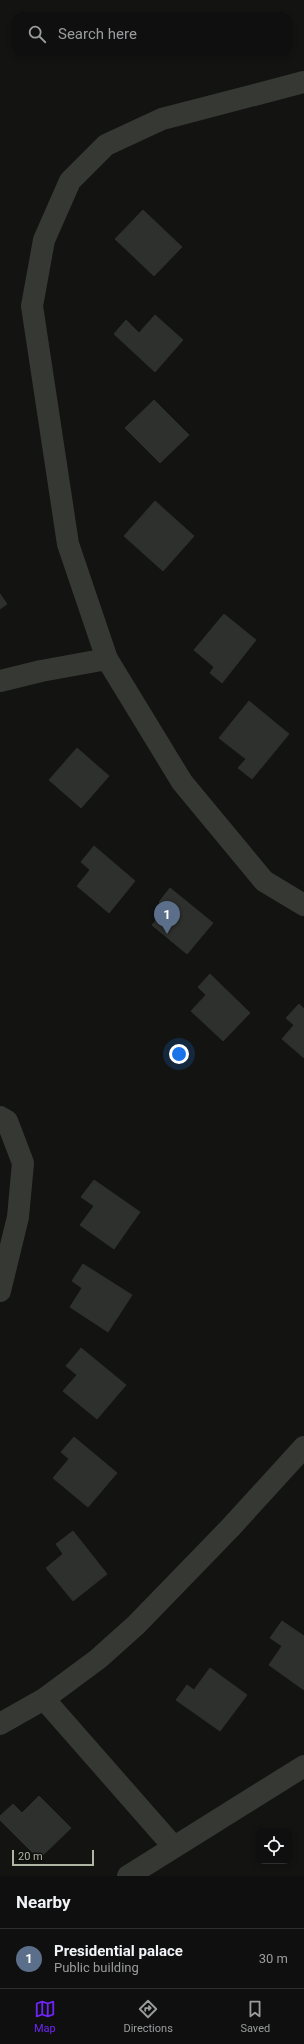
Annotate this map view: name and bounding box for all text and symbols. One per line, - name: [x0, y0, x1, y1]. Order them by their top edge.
- search box: [12, 12, 292, 56]
- icon: search: [26, 23, 48, 45]
- text: Search here: [58, 25, 137, 43]
- pin: 1: [154, 901, 180, 934]
- your location: [169, 1044, 189, 1064]
- map controls: [256, 1828, 292, 1864]
- button: locate: [256, 1828, 292, 1864]
- scale bar: [12, 1848, 94, 1867]
- text: 20 m: [18, 1850, 43, 1863]
- text: Nearby: [16, 1892, 71, 1912]
- text: Presidential palace: [54, 1942, 183, 1960]
- text: 1: [25, 1951, 33, 1966]
- text: 30 m: [259, 1951, 288, 1966]
- text: Public building: [54, 1960, 139, 1975]
- tab: Map: [34, 1998, 56, 2035]
- tab: Directions: [123, 1998, 173, 2035]
- tab: Saved: [240, 1998, 270, 2035]

